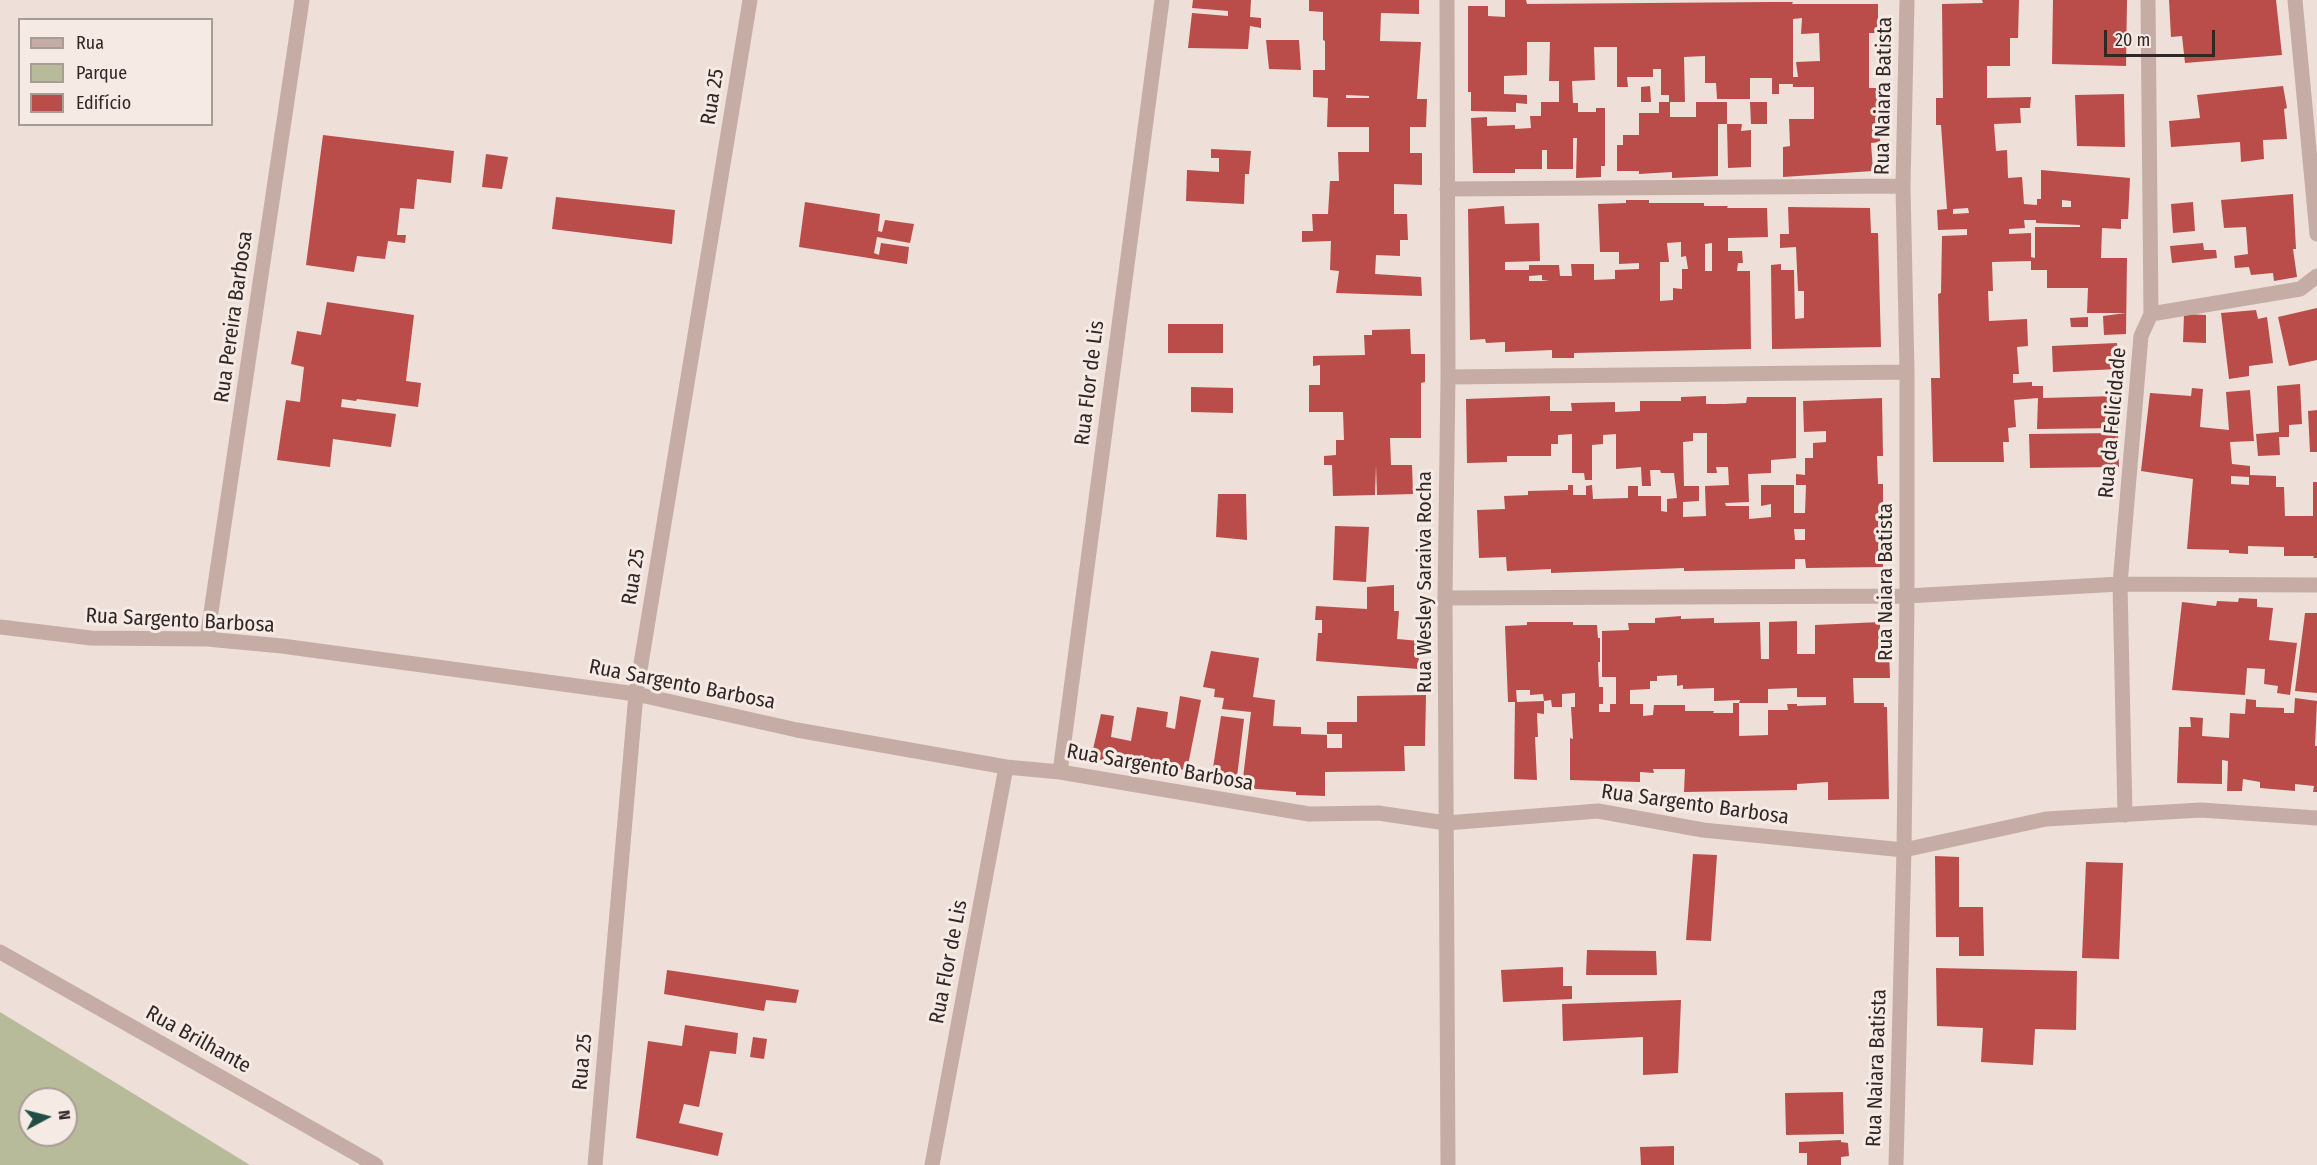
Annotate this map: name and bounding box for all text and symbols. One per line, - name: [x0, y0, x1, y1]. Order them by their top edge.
- street label: Rua Naiara Batista: [1870, 17, 1898, 175]
- legend: [18, 18, 213, 126]
- scale bar: [2107, 18, 2218, 56]
- text: 20 m: [2115, 29, 2150, 51]
- text: Rua: [76, 32, 104, 54]
- text: Parque: [76, 62, 127, 84]
- street label: Rua 25: [696, 67, 730, 127]
- text: Edifício: [76, 92, 131, 114]
- street label: Rua Pereira Barbosa: [209, 230, 259, 404]
- street label: Rua Flor de Lis: [1070, 319, 1110, 447]
- street label: Rua da Felicidade: [2094, 347, 2132, 499]
- street label: Rua Wesley Saraiva Rocha: [1412, 471, 1438, 693]
- street label: Rua Naiara Batista: [1873, 503, 1899, 661]
- street label: Rua 25: [617, 547, 651, 607]
- street label: Rua Sargento Barbosa: [85, 603, 275, 639]
- street label: Rua Sargento Barbosa: [587, 655, 777, 715]
- street label: Rua Sargento Barbosa: [1065, 739, 1255, 797]
- street label: Rua Sargento Barbosa: [1599, 779, 1791, 831]
- street label: Rua Flor de Lis: [925, 898, 973, 1026]
- street label: Rua Naiara Batista: [1862, 989, 1892, 1147]
- street label: Rua Brilhante: [141, 1001, 255, 1079]
- street label: Rua 25: [568, 1033, 598, 1091]
- north arrow: [18, 1087, 78, 1147]
- text: N: [54, 1109, 74, 1121]

